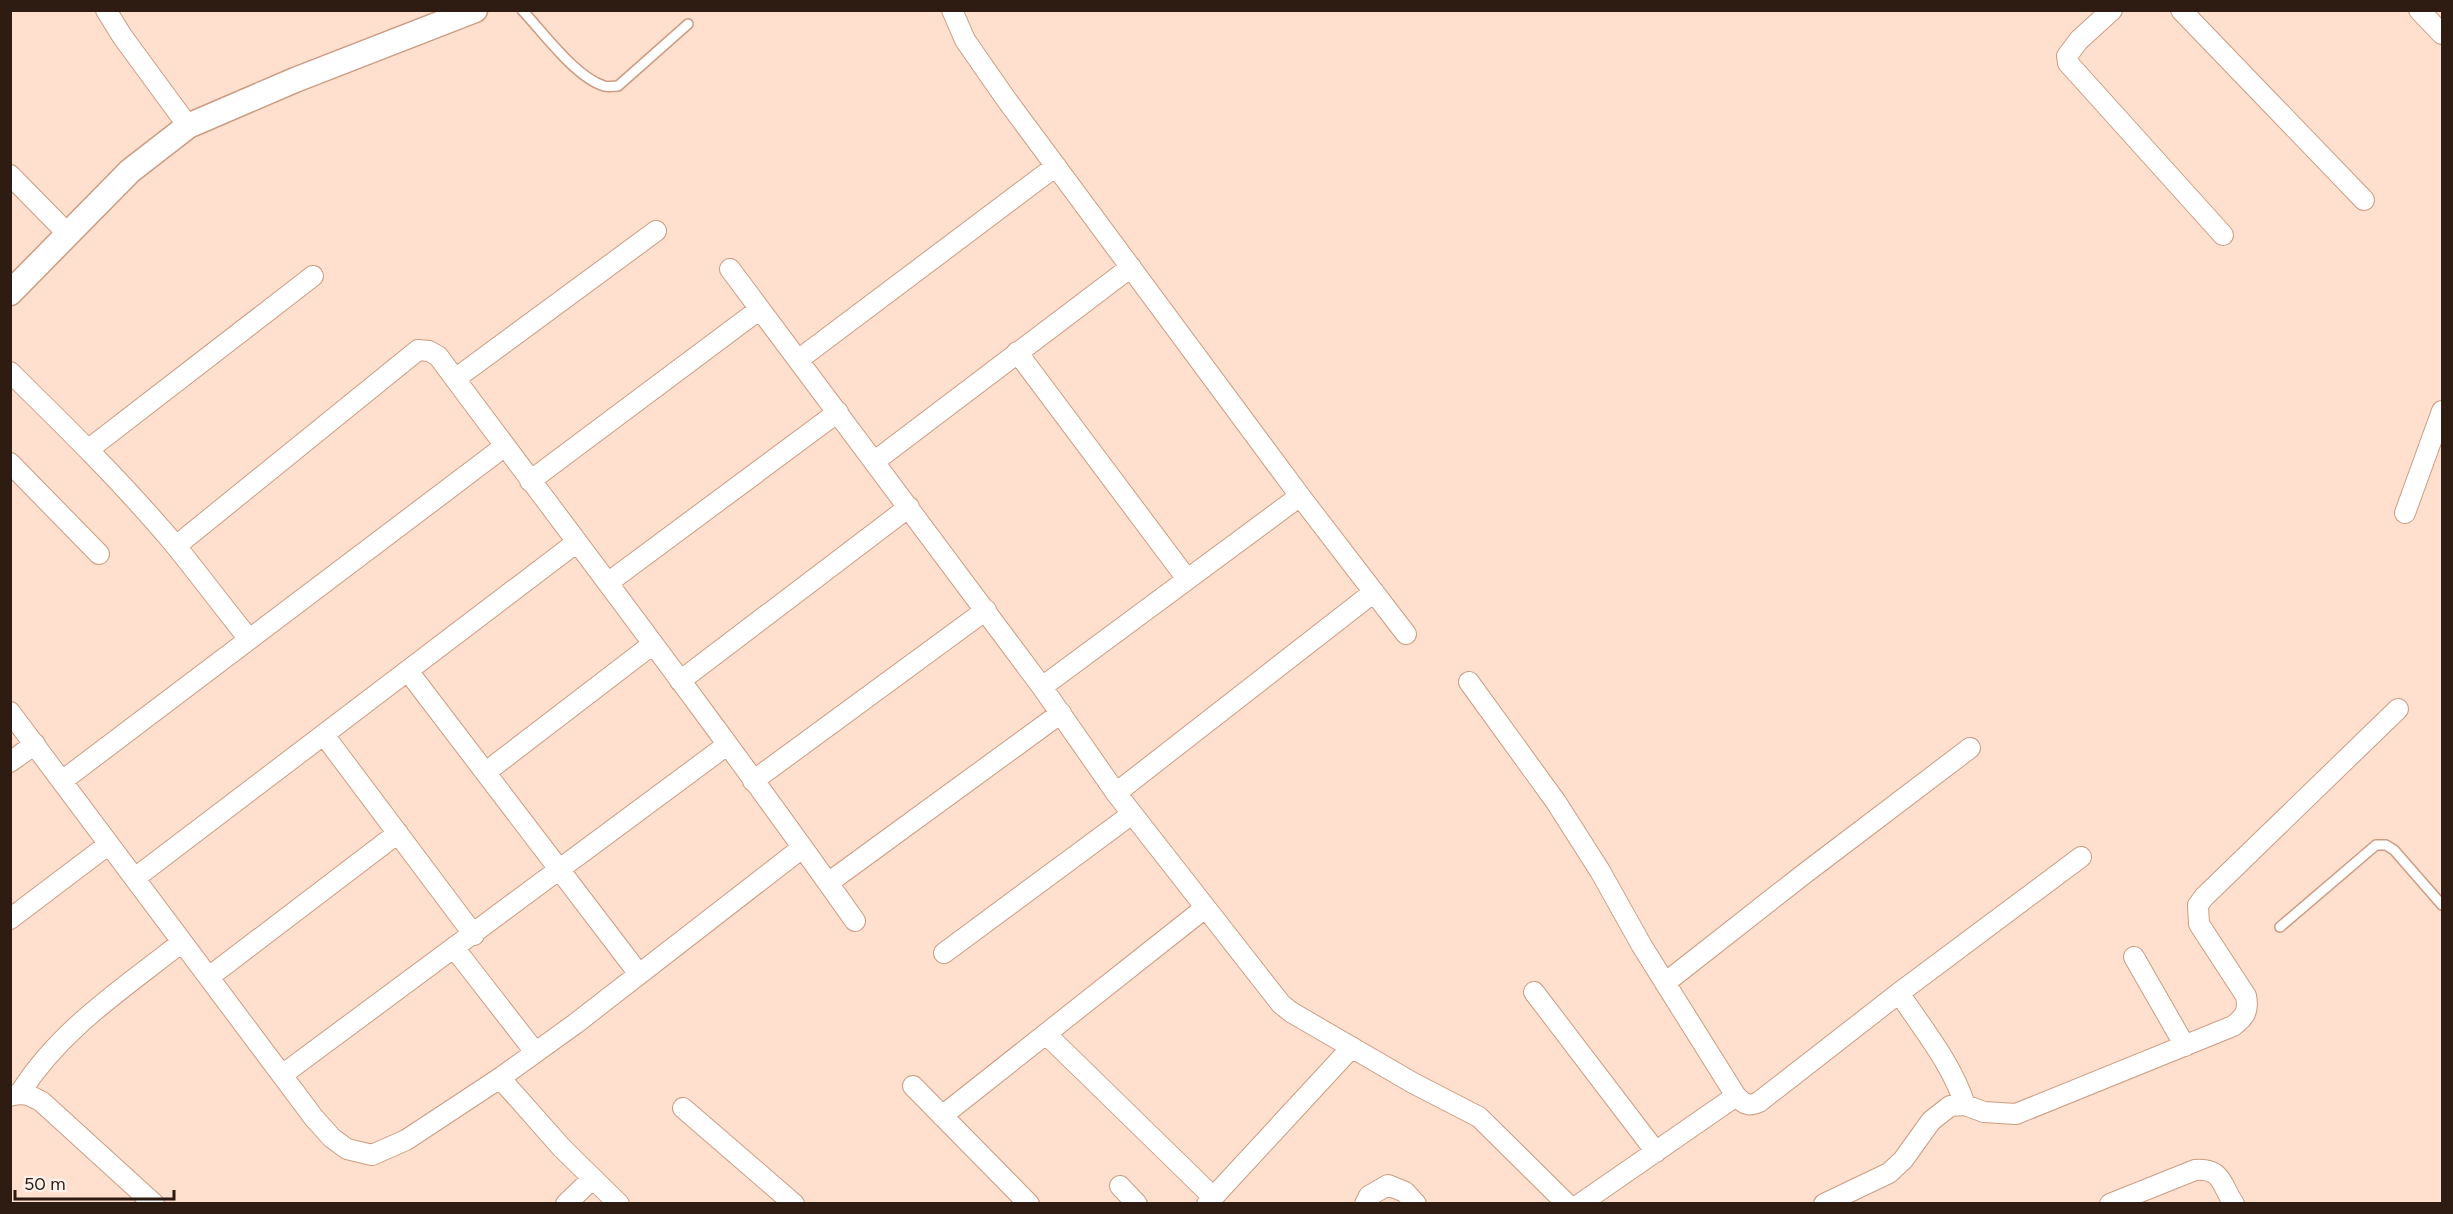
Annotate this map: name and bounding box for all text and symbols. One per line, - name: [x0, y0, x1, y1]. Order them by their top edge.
- scale bar: [15, 1163, 174, 1201]
- text: 50 m: [24, 1173, 66, 1195]

